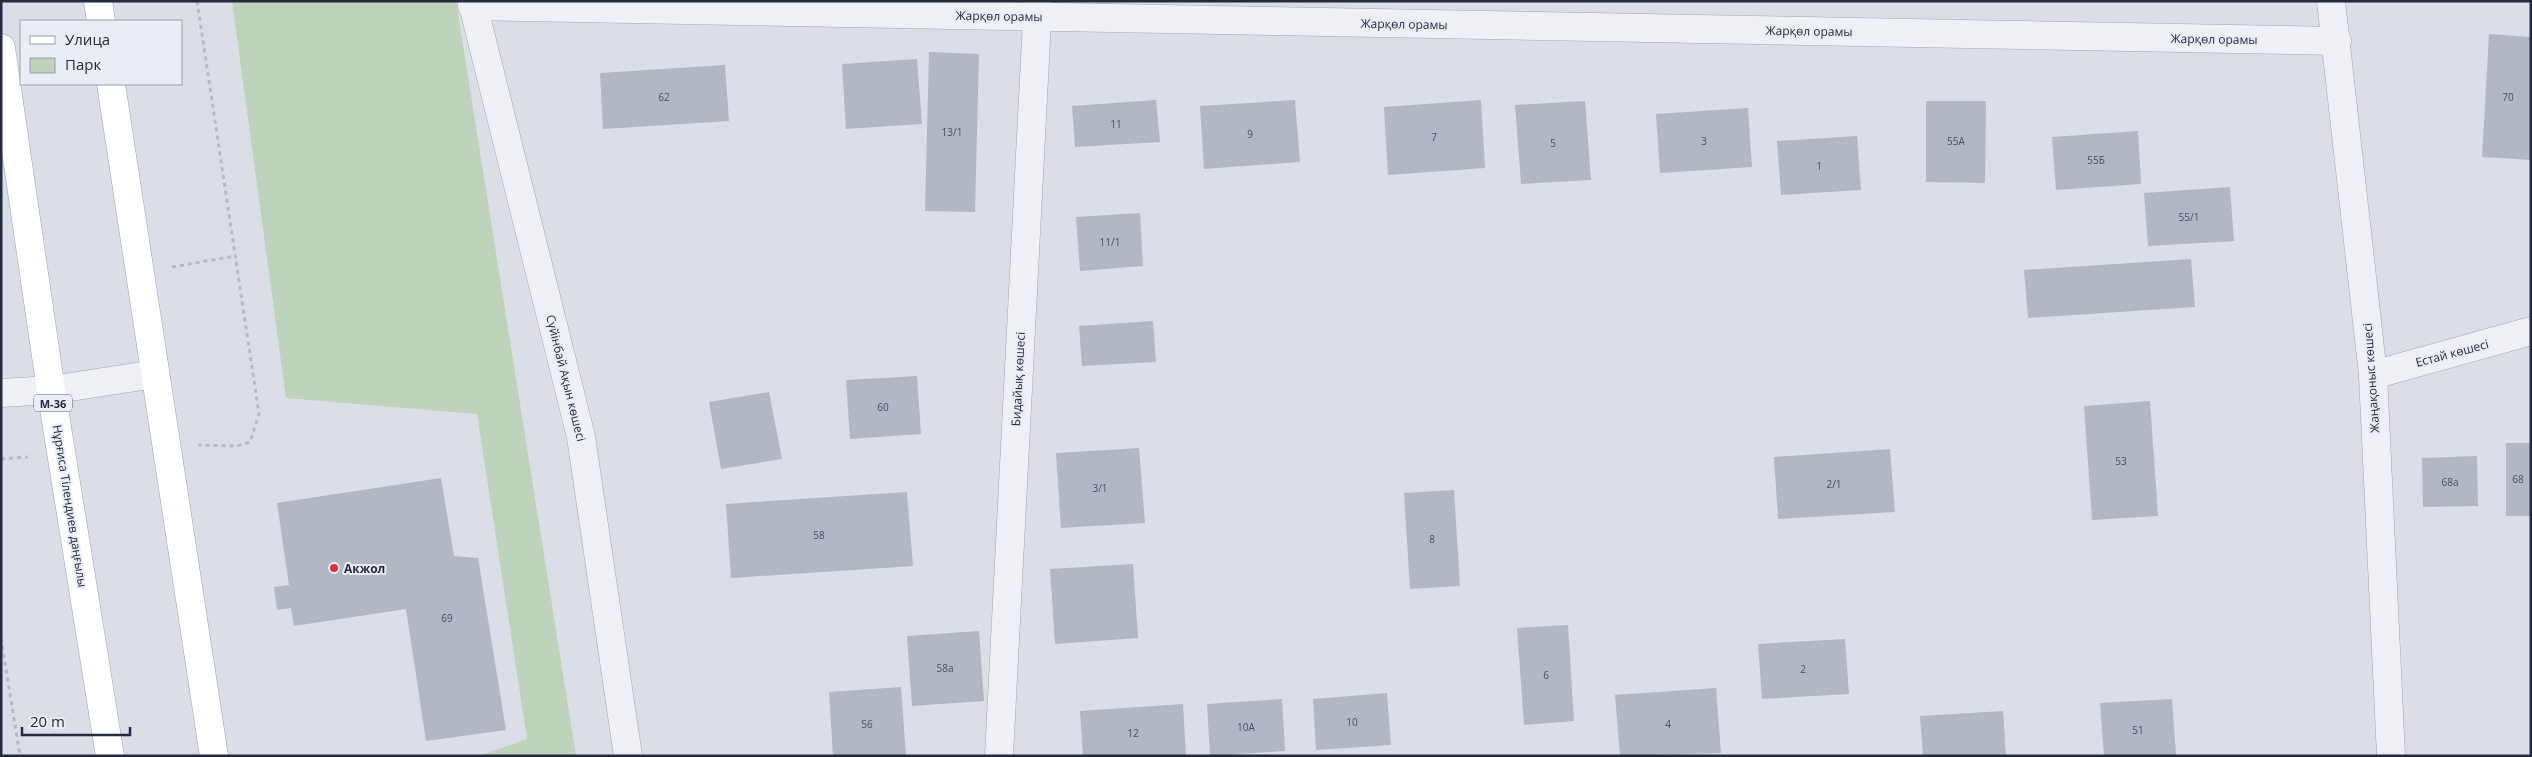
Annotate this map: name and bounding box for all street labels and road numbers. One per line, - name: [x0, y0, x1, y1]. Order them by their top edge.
- street label: Жарқөл орамы: [955, 7, 1043, 25]
- street label: Жарқөл орамы: [1360, 15, 1448, 33]
- street label: Жарқөл орамы: [1765, 22, 1853, 40]
- street label: Жарқөл орамы: [2170, 30, 2258, 48]
- street label: Сүйінбай Ақын көшесі: [542, 313, 590, 443]
- street label: Жаңақоныс көшесі: [2359, 322, 2383, 434]
- street label: Бидайық көшесі: [1007, 331, 1029, 427]
- street label: Естай көшесі: [2414, 335, 2490, 371]
- road number: M-36: [34, 394, 72, 412]
- street label: Нұрғиса Тілендиев даңғылы: [49, 423, 91, 589]

